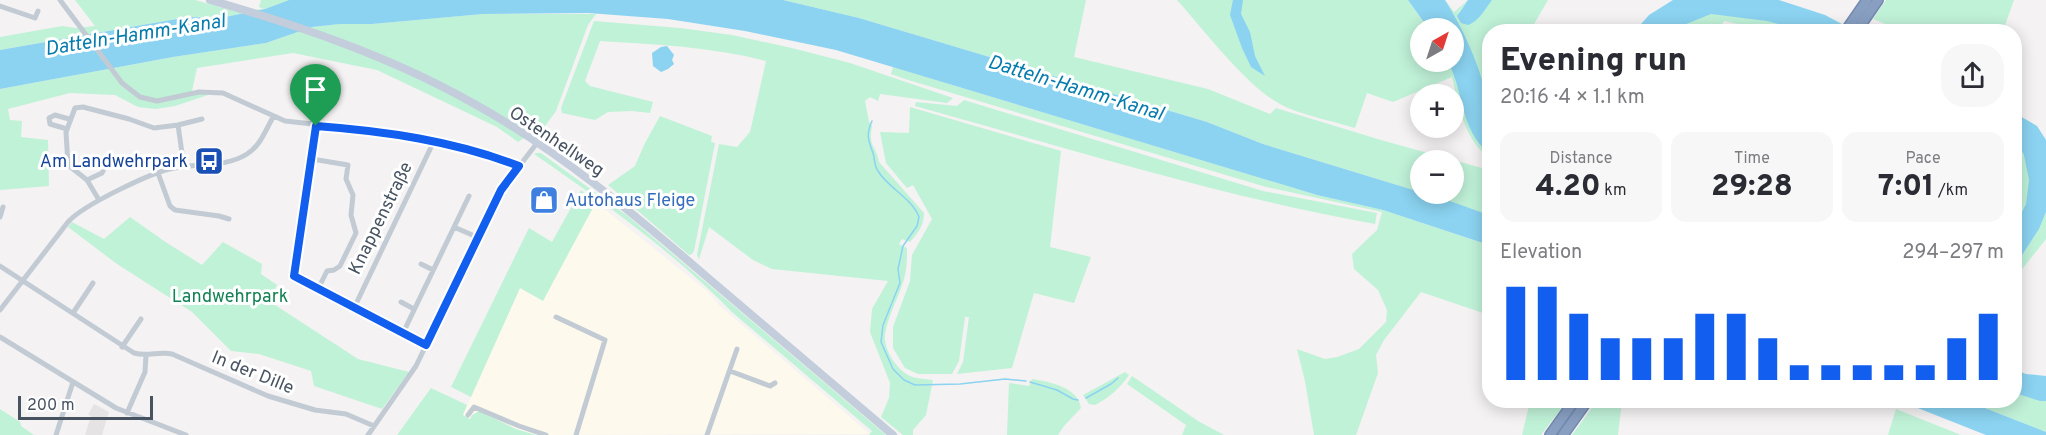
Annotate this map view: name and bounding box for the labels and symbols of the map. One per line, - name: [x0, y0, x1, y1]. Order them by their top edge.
- water label: Datteln-Hamm-Kanal: [43, 9, 228, 63]
- north arrow: [1410, 18, 1464, 72]
- water label: Datteln-Hamm-Kanal: [984, 50, 1167, 128]
- pin: [290, 64, 341, 126]
- street label: Ostenhellweg: [504, 102, 608, 183]
- bus stop icon: Am Landwehrpark: [193, 145, 225, 177]
- place label: Am Landwehrpark: [40, 151, 188, 174]
- street label: Knappenstraße: [344, 159, 419, 279]
- shop icon: Autohaus Fleige: [528, 184, 560, 216]
- place label: Autohaus Fleige: [565, 190, 695, 213]
- park label: Landwehrpark: [172, 286, 288, 309]
- street label: In der Dille: [208, 347, 297, 400]
- scale bar: [18, 393, 153, 420]

